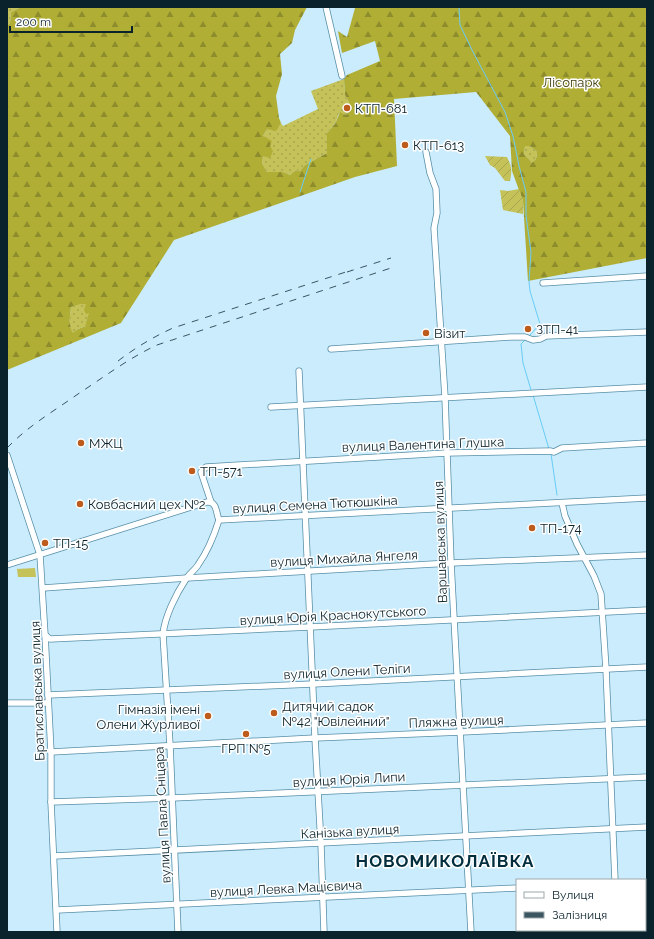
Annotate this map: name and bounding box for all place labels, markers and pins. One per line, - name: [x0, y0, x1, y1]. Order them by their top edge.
- place label: КТП-681: [355, 101, 407, 116]
- marker: КТП-681: [342, 103, 352, 113]
- place label: КТП-613: [413, 138, 464, 153]
- marker: КТП-613: [400, 140, 410, 150]
- place label: ЗТП-41: [536, 322, 579, 337]
- marker: ЗТП-41: [523, 324, 533, 334]
- place label: Візит: [434, 326, 465, 341]
- marker: Візит: [421, 328, 431, 338]
- place label: МЖЦ: [89, 436, 123, 451]
- marker: МЖЦ: [76, 438, 86, 448]
- place label: ТП-571: [200, 464, 243, 479]
- marker: ТП-571: [187, 466, 197, 476]
- place label: Ковбасний цех №2: [88, 497, 206, 512]
- marker: Ковбасний цех №2: [75, 499, 85, 509]
- place label: ТП-174: [540, 521, 582, 536]
- marker: ТП-174: [527, 523, 537, 533]
- place label: ТП-15: [53, 536, 88, 551]
- marker: ТП-15: [40, 538, 50, 548]
- place label: Дитячий садок №42 "Ювілейний": [282, 699, 390, 729]
- place label: Гімназія імені Олени Журливої: [97, 702, 200, 732]
- marker: Дитячий садок №42 "Ювілейний": [269, 708, 279, 718]
- marker: Гімназія імені Олени Журливої: [203, 711, 213, 721]
- marker: ГРП №5: [241, 729, 251, 739]
- place label: ГРП №5: [221, 741, 271, 756]

